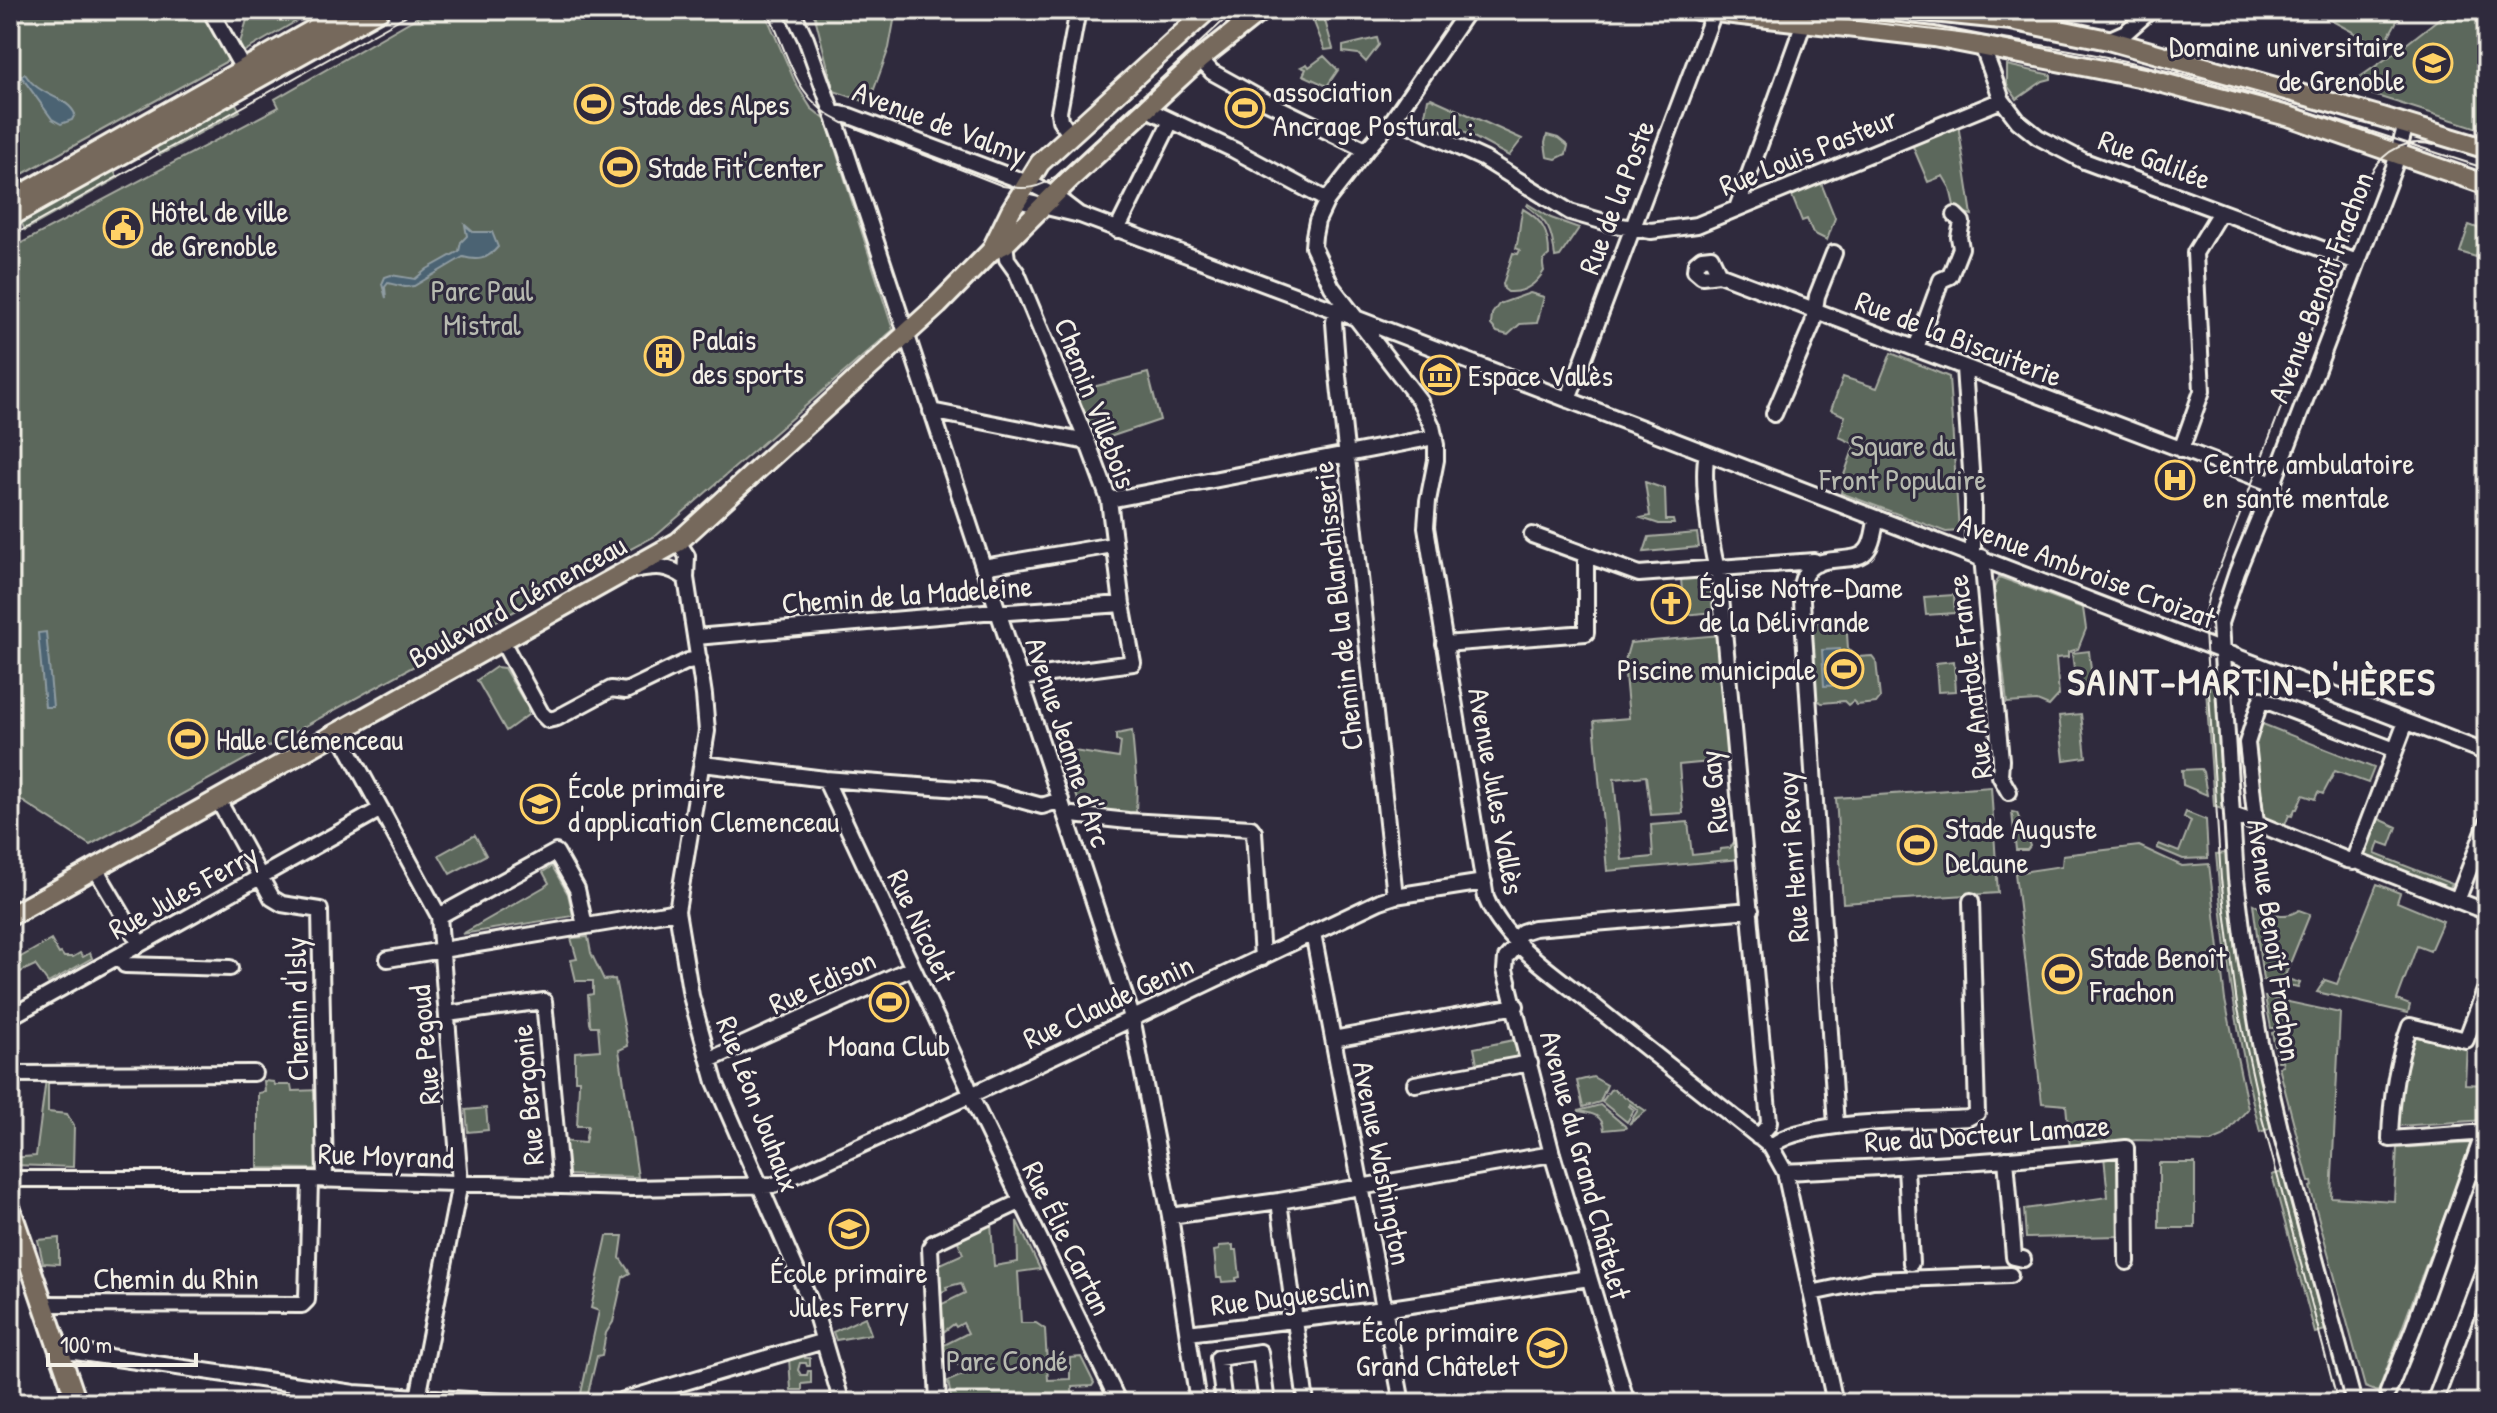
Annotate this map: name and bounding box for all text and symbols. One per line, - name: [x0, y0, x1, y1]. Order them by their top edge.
- place label: Domaine universitaire de Grenoble: [2169, 26, 2405, 100]
- school or university icon: Domaine universitaire de Grenoble: [2412, 42, 2454, 84]
- street label: Avenue de Valmy: [847, 70, 1033, 174]
- place label: association Ancrage Postural :: [1273, 71, 1474, 145]
- sports icon: Stade des Alpes: [573, 83, 615, 125]
- place label: Stade des Alpes: [622, 84, 789, 124]
- sports icon: association Ancrage Postural :: [1224, 87, 1266, 129]
- street label: Rue Louis Pasteur: [1713, 97, 1903, 205]
- street label: Rue de la Poste: [1568, 114, 1664, 280]
- street label: Rue Galilée: [2093, 119, 2217, 199]
- sports icon: Stade Fit'Center: [599, 146, 641, 188]
- place label: Stade Fit'Center: [648, 147, 824, 187]
- street label: Avenue Benoît Frachon: [2258, 166, 2382, 408]
- place label: Hôtel de ville de Grenoble: [151, 191, 288, 265]
- public building icon: Hôtel de ville de Grenoble: [102, 207, 144, 249]
- park label: Parc Paul Mistral: [431, 270, 533, 344]
- street label: Rue de la Biscuiterie: [1850, 280, 2068, 396]
- street label: Chemin Villebois: [1045, 312, 1147, 494]
- place label: Palais des sports: [692, 319, 804, 393]
- building icon: Palais des sports: [643, 335, 685, 377]
- museum icon: Espace Vallès: [1419, 354, 1461, 396]
- place label: Espace Vallès: [1468, 355, 1613, 395]
- park label: Square du Front Populaire: [1819, 425, 1987, 499]
- place label: Centre ambulatoire en santé mentale: [2203, 443, 2415, 517]
- street label: Chemin de la Blanchisserie: [1302, 459, 1372, 753]
- hospital icon: Centre ambulatoire en santé mentale: [2154, 459, 2196, 501]
- street label: Avenue Ambroise Croizat: [1952, 502, 2222, 638]
- street label: Boulevard Clémenceau: [401, 525, 633, 677]
- street label: Chemin de la Madeleine: [780, 565, 1034, 623]
- place label: Église Notre-Dame de la Délivrande: [1699, 567, 1903, 641]
- street label: Rue Anatole France: [1937, 573, 2001, 781]
- church icon: Église Notre-Dame de la Délivrande: [1650, 583, 1692, 625]
- street label: Avenue Jeanne d'Arc: [1016, 632, 1122, 852]
- sports icon: Piscine municipale: [1823, 648, 1865, 690]
- place label: Piscine municipale: [1617, 649, 1816, 689]
- district label: SAINT-MARTIN-D'HÈRES: [2067, 655, 2437, 707]
- street label: Avenue Jules Vallès: [1459, 684, 1535, 898]
- sports icon: Halle Clémenceau: [167, 718, 209, 760]
- place label: Halle Clémenceau: [216, 719, 403, 759]
- street label: Rue Gay: [1689, 748, 1737, 836]
- place label: École primaire d'application Clemenceau: [568, 767, 839, 841]
- street label: Rue Henri Revoy: [1766, 770, 1818, 944]
- school or university icon: École primaire d'application Clemenceau: [519, 783, 561, 825]
- place label: Stade Auguste Delaune: [1945, 808, 2097, 882]
- street label: Avenue Benoît Frachon: [2238, 816, 2312, 1064]
- sports icon: Stade Auguste Delaune: [1896, 824, 1938, 866]
- street label: Rue Jules Ferry: [101, 834, 265, 948]
- street label: Rue Nicolet: [878, 863, 966, 990]
- street label: Chemin d'Isly: [275, 936, 317, 1082]
- place label: Stade Benoît Frachon: [2089, 937, 2227, 1011]
- street label: Rue Edison: [762, 939, 882, 1023]
- street label: Rue Claude Genin: [1016, 944, 1200, 1058]
- sports icon: Stade Benoît Frachon: [2041, 953, 2083, 995]
- sports icon: Moana Club: [868, 981, 910, 1023]
- street label: Rue Pegoud: [399, 983, 449, 1107]
- street label: Rue Léon Jouhaux: [707, 1010, 811, 1198]
- street label: Rue Bergonie: [501, 1023, 553, 1167]
- place label: Moana Club: [828, 1025, 950, 1065]
- street label: Avenue du Grand Châtelet: [1531, 1026, 1641, 1304]
- street label: Avenue Washington: [1344, 1058, 1422, 1268]
- street label: Rue du Docteur Lamaze: [1863, 1104, 2111, 1162]
- street label: Rue Moyrand: [318, 1133, 455, 1177]
- street label: Rue Élie Cartan: [1013, 1154, 1123, 1322]
- school or university icon: École primaire Jules Ferry: [828, 1208, 870, 1250]
- place label: École primaire Jules Ferry: [770, 1252, 928, 1326]
- street label: Chemin du Rhin: [93, 1258, 259, 1298]
- street label: Rue Duguesclin: [1208, 1265, 1372, 1325]
- place label: École primaire Grand Châtelet: [1356, 1311, 1520, 1385]
- scale bar: [48, 1317, 196, 1367]
- school or university icon: École primaire Grand Châtelet: [1526, 1327, 1568, 1369]
- text: 100 m: [60, 1328, 112, 1360]
- park label: Parc Condé: [946, 1340, 1068, 1380]

